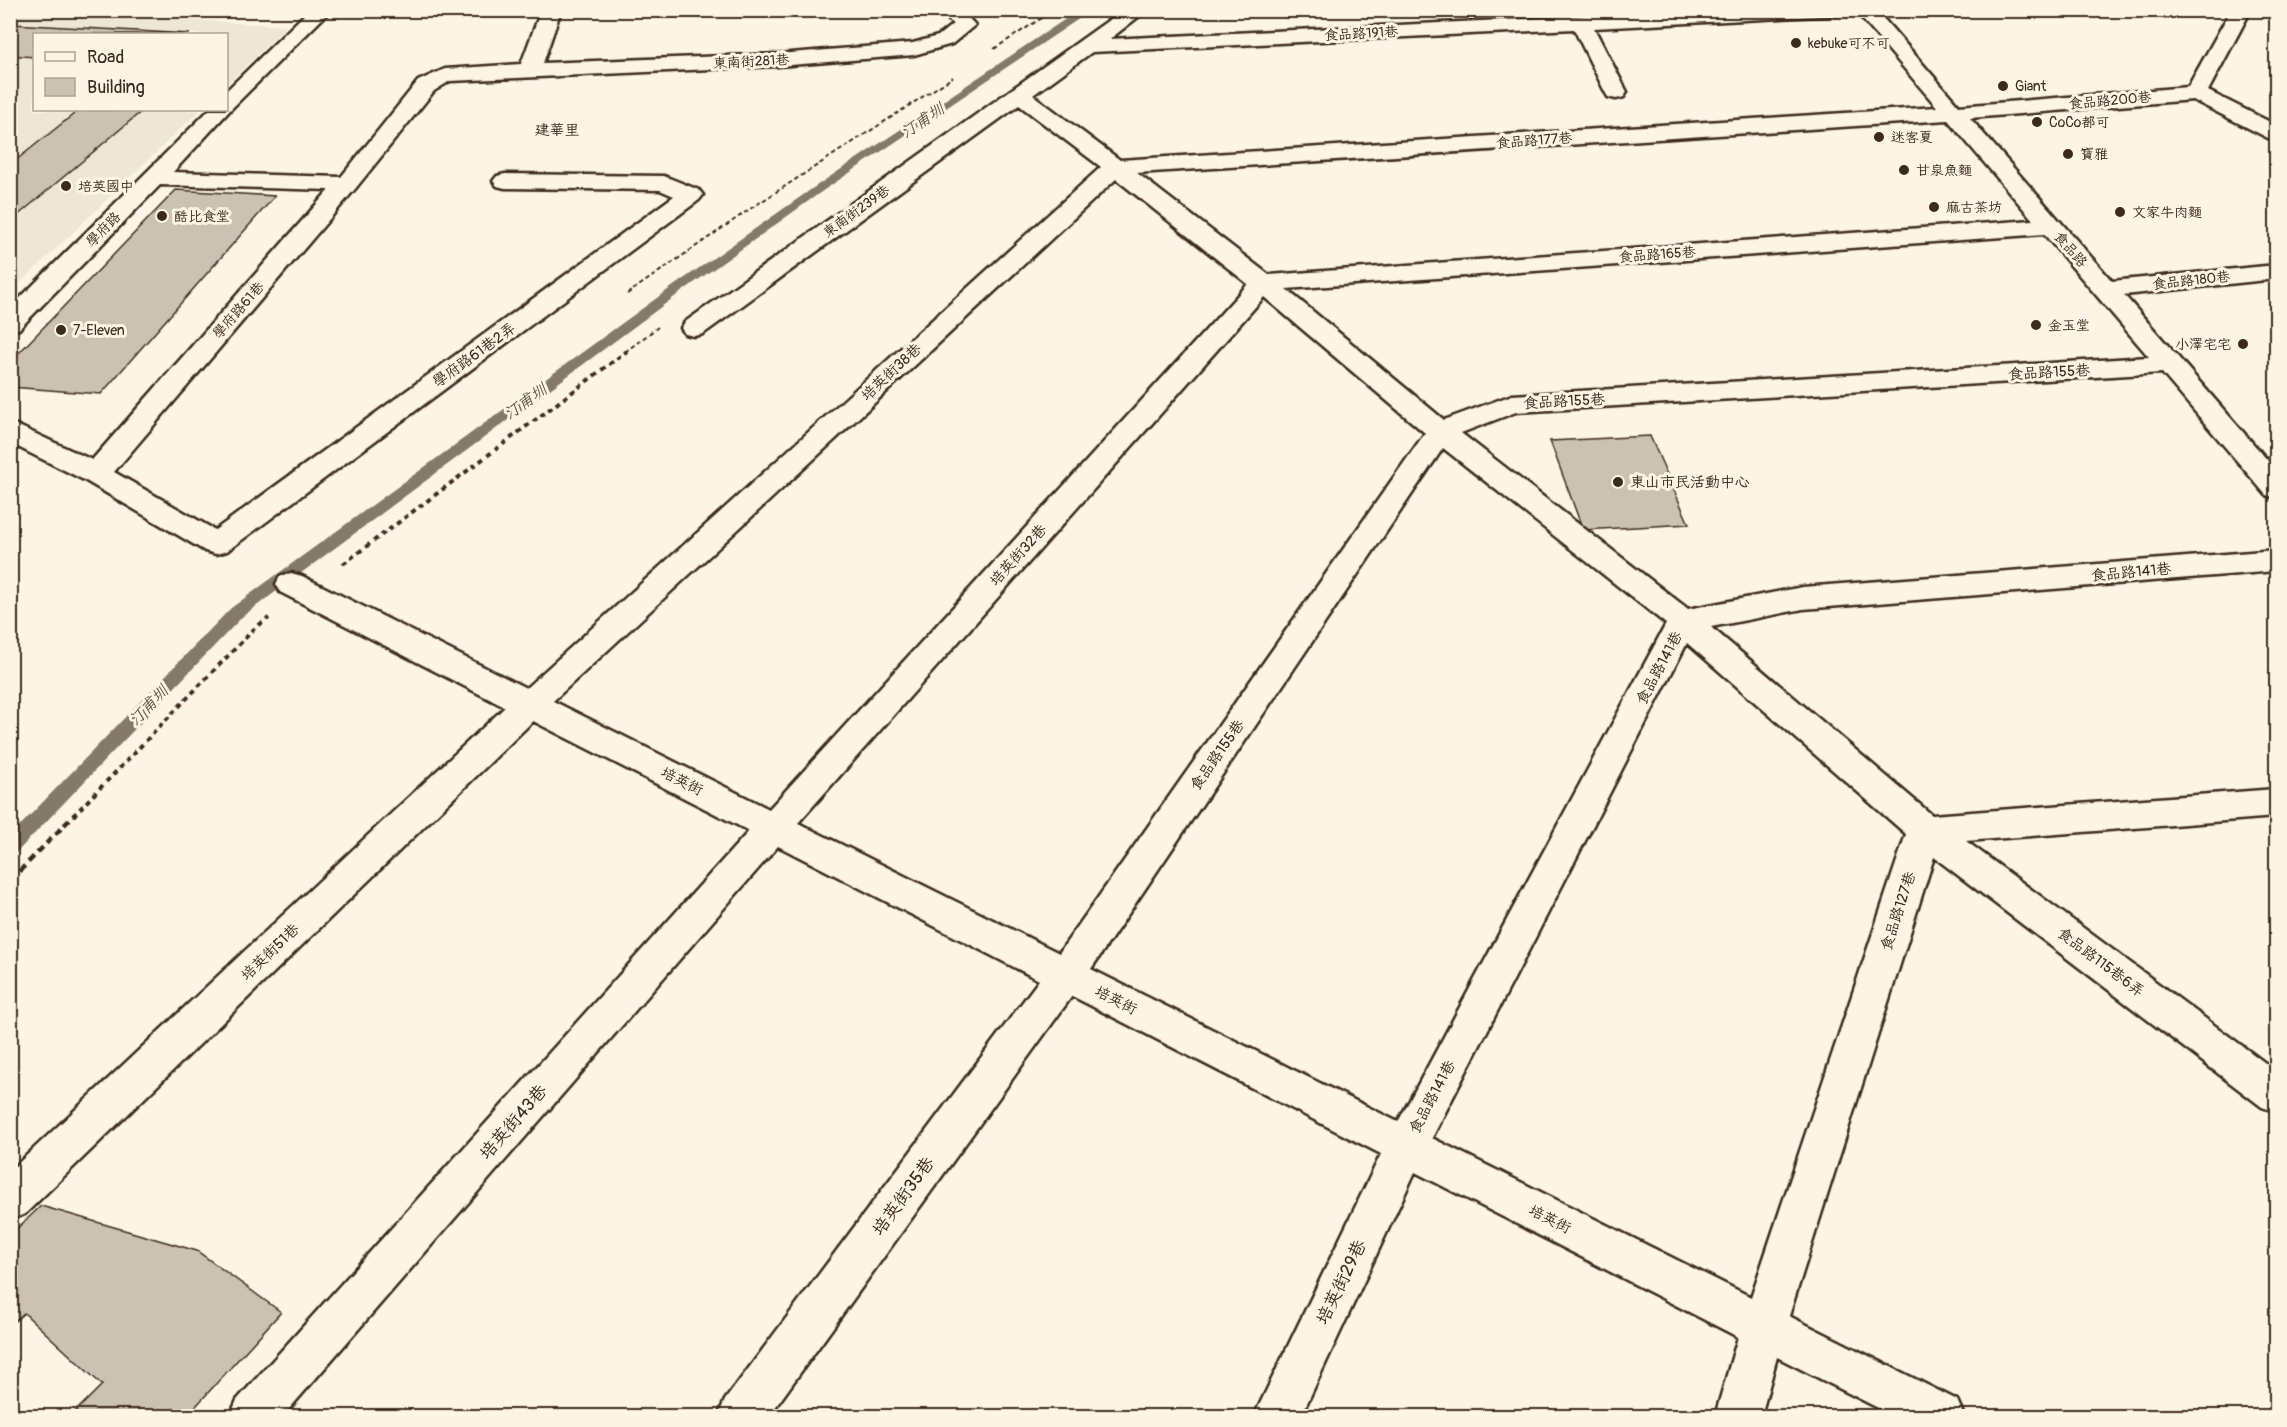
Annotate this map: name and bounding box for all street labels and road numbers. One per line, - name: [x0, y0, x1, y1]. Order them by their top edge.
- street label: 食品路191巷: [1324, 23, 1399, 44]
- street label: 東南街281巷: [712, 51, 791, 72]
- street label: 食品路200巷: [2068, 88, 2153, 113]
- street label: 食品路177巷: [1495, 129, 1574, 152]
- street label: 東南街239巷: [820, 181, 894, 241]
- street label: 學府路: [83, 208, 124, 250]
- street label: 食品路: [2050, 228, 2091, 271]
- street label: 食品路165巷: [1618, 243, 1697, 266]
- street label: 食品路180巷: [2151, 268, 2232, 293]
- street label: 學府路61巷: [209, 278, 268, 342]
- street label: 學府路61巷2弄: [429, 319, 520, 392]
- street label: 培英街38巷: [857, 340, 926, 405]
- street label: 食品路155巷: [2008, 361, 2091, 384]
- street label: 食品路155巷: [1523, 390, 1606, 413]
- street label: 培英街32巷: [986, 520, 1051, 590]
- street label: 食品路141巷: [2090, 560, 2172, 585]
- street label: 食品路141巷: [1632, 628, 1687, 708]
- street label: 食品路155巷: [1186, 716, 1249, 794]
- street label: 培英街: [657, 763, 706, 800]
- street label: 食品路127巷: [1877, 869, 1920, 953]
- street label: 培英街51巷: [237, 920, 304, 985]
- street label: 食品路115巷6弄: [2054, 924, 2148, 1001]
- street label: 培英街: [1091, 982, 1140, 1019]
- street label: 食品路141巷: [1405, 1057, 1460, 1137]
- street label: 培英街43巷: [474, 1080, 552, 1165]
- street label: 培英街35巷: [867, 1152, 940, 1240]
- street label: 培英街: [1525, 1201, 1574, 1238]
- street label: 培英街29巷: [1311, 1236, 1372, 1328]

